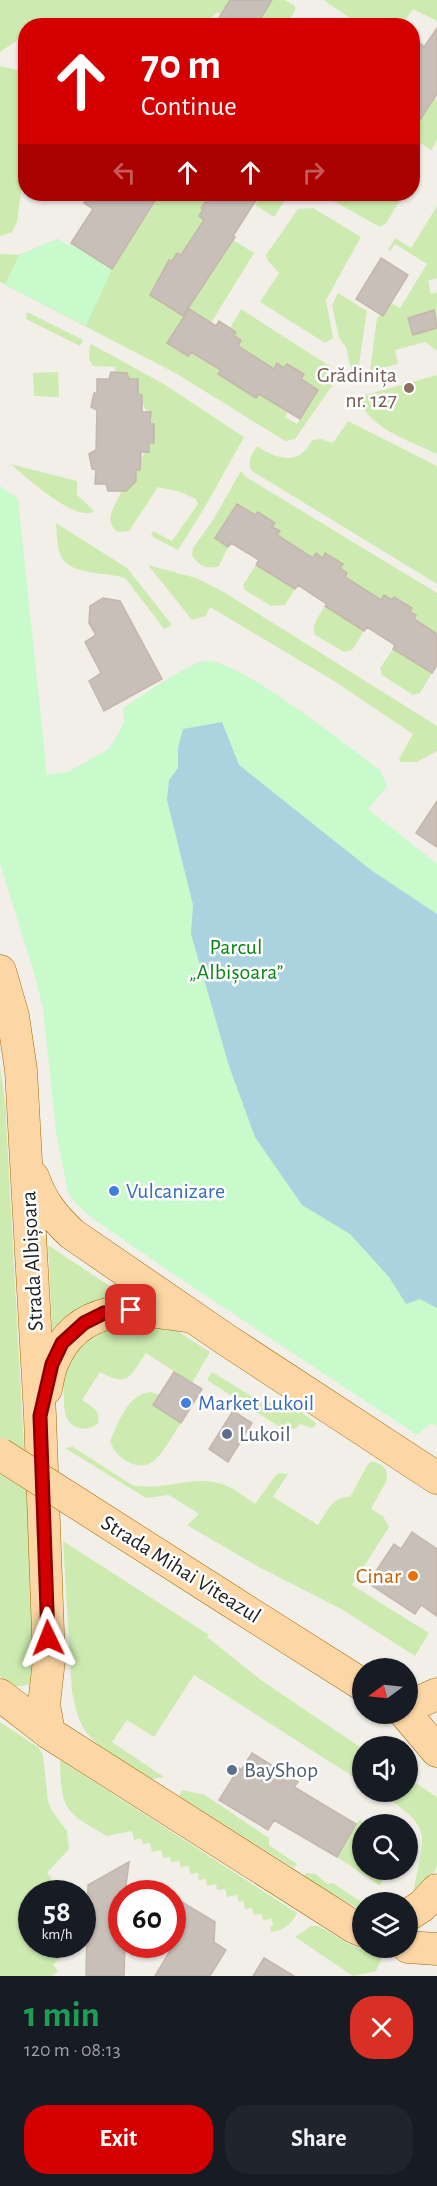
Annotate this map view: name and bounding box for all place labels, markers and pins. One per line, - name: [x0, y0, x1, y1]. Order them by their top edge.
- place label: Grădinița nr. 127: [317, 364, 397, 411]
- marker: Grădinița nr. 127: [402, 381, 416, 395]
- place label: Vulcanizare: [126, 1180, 225, 1202]
- marker: Vulcanizare: [107, 1184, 121, 1198]
- pin: [105, 1284, 156, 1335]
- place label: Market Lukoil: [198, 1392, 314, 1414]
- marker: Market Lukoil: [179, 1396, 193, 1410]
- place label: Lukoil: [239, 1423, 291, 1445]
- marker: Lukoil: [220, 1427, 234, 1441]
- place label: Cinar: [356, 1565, 401, 1587]
- marker: Cinar: [406, 1569, 420, 1583]
- place label: BayShop: [244, 1759, 318, 1781]
- marker: BayShop: [225, 1763, 239, 1777]

